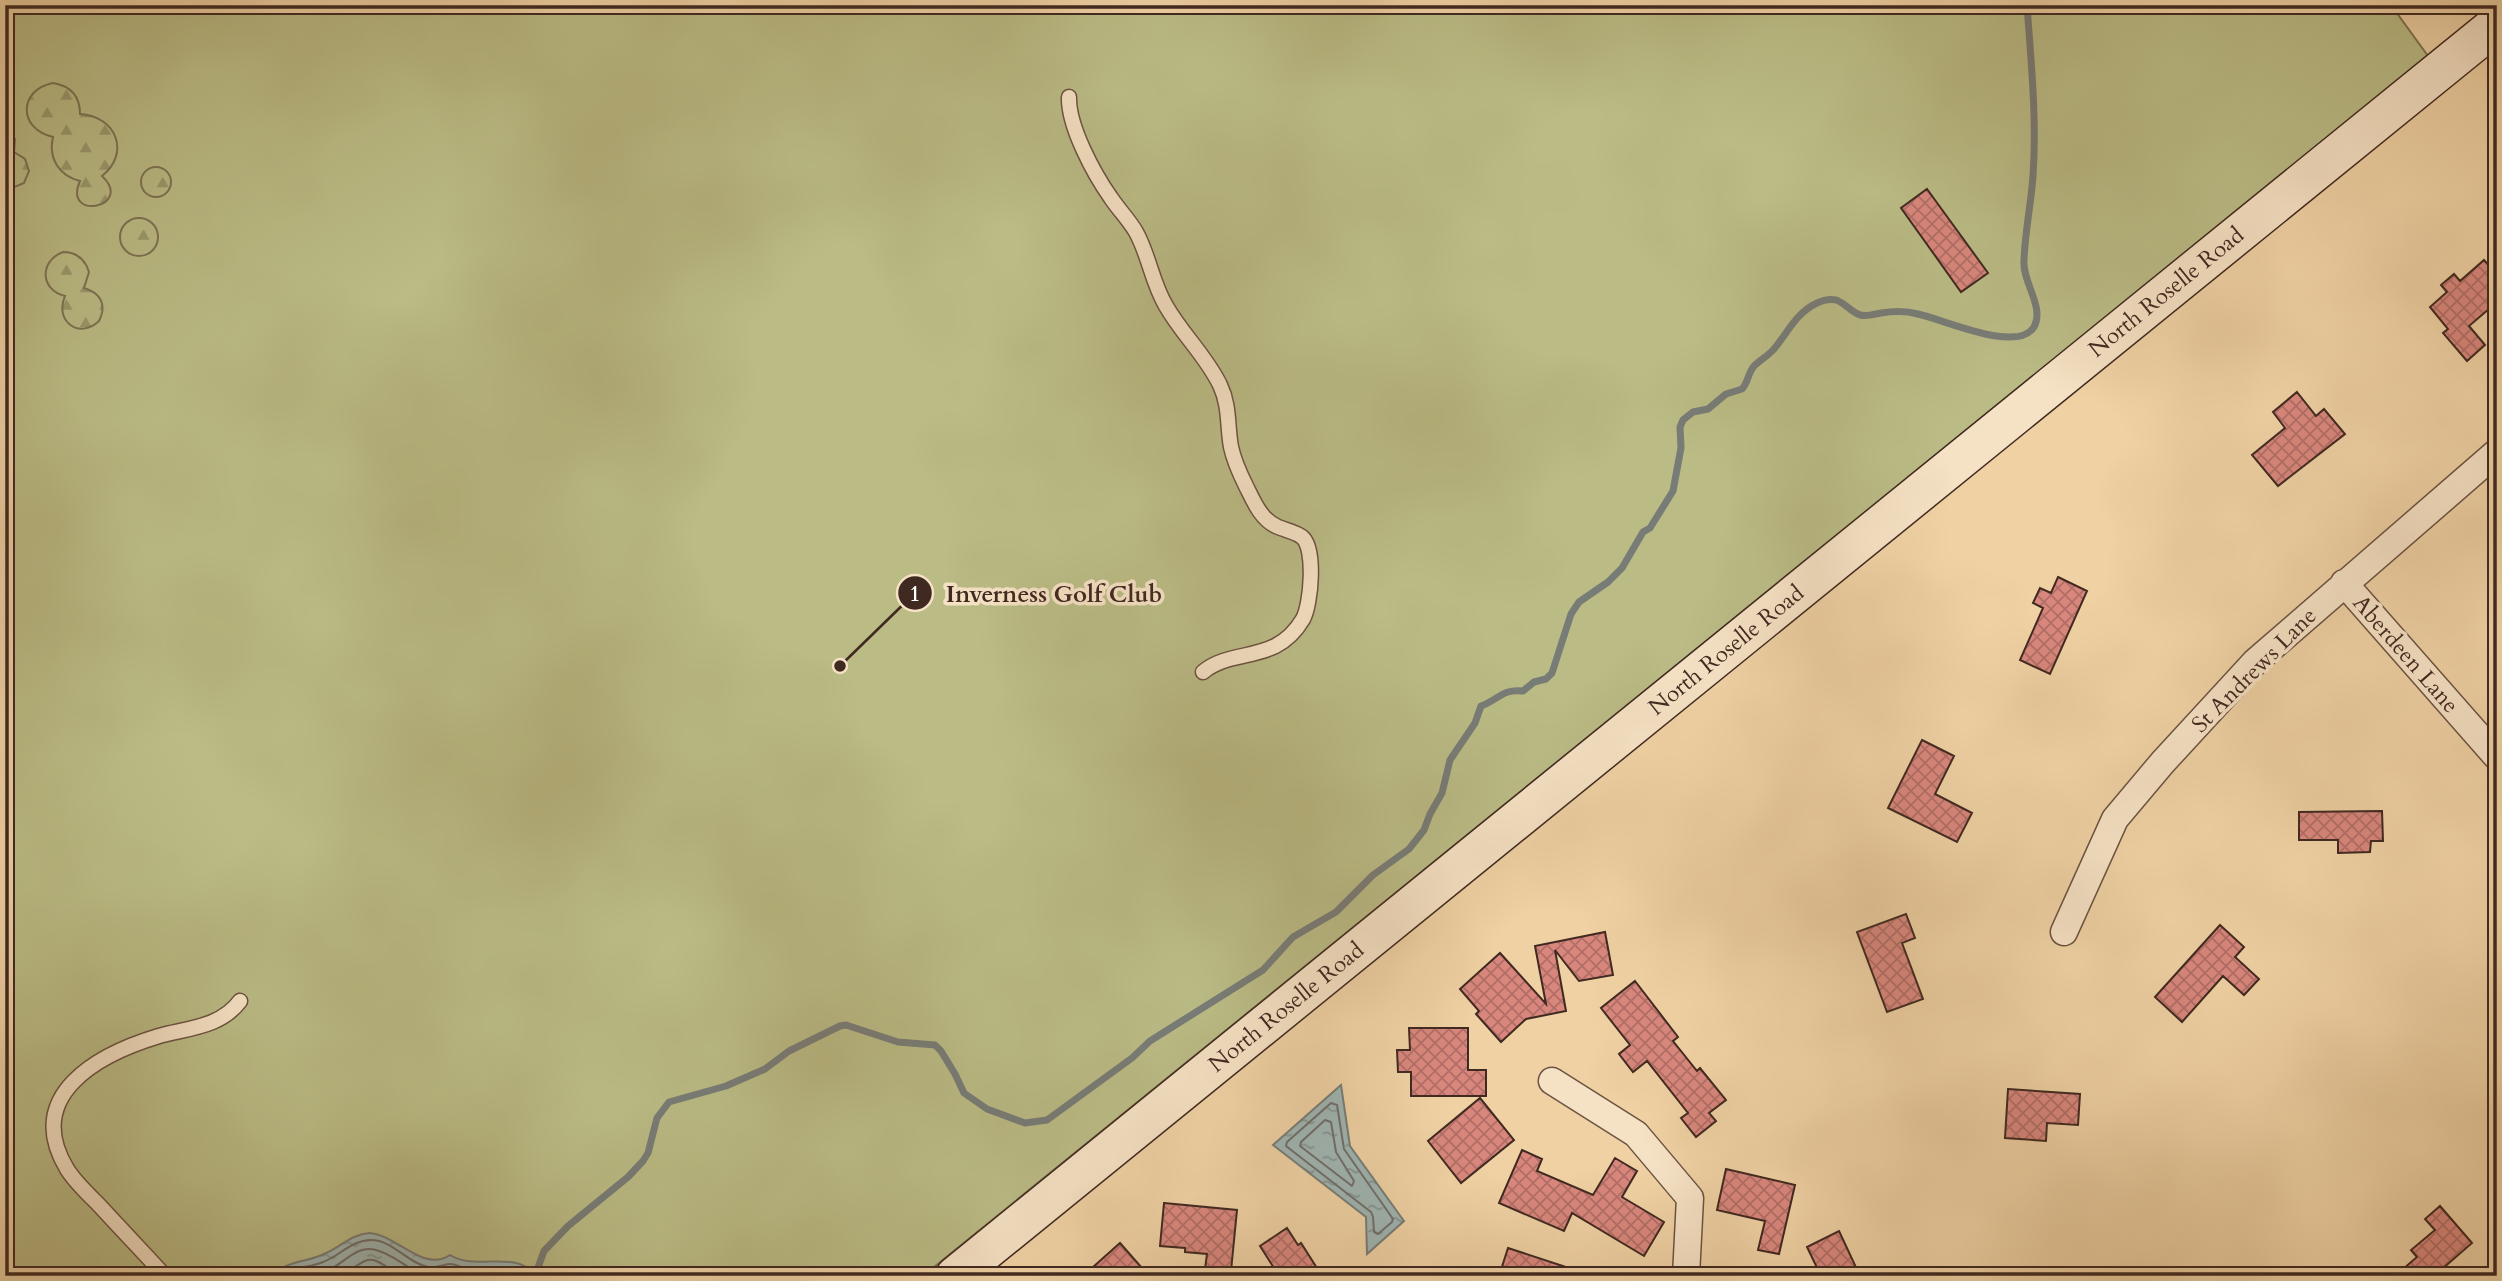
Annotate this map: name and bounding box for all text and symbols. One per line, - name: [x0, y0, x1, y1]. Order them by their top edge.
- street label: North Roselle Road: [2082, 219, 2251, 364]
- callout: Inverness Golf Club: [897, 571, 1177, 616]
- street label: North Roselle Road: [1642, 577, 1811, 722]
- text: Inverness Golf Club: [946, 578, 1162, 611]
- text: 1: [910, 580, 920, 609]
- street label: Aberdeen Lane: [2346, 588, 2466, 720]
- street label: St Andrews Lane: [2185, 601, 2323, 739]
- street label: North Roselle Road: [1202, 934, 1371, 1079]

